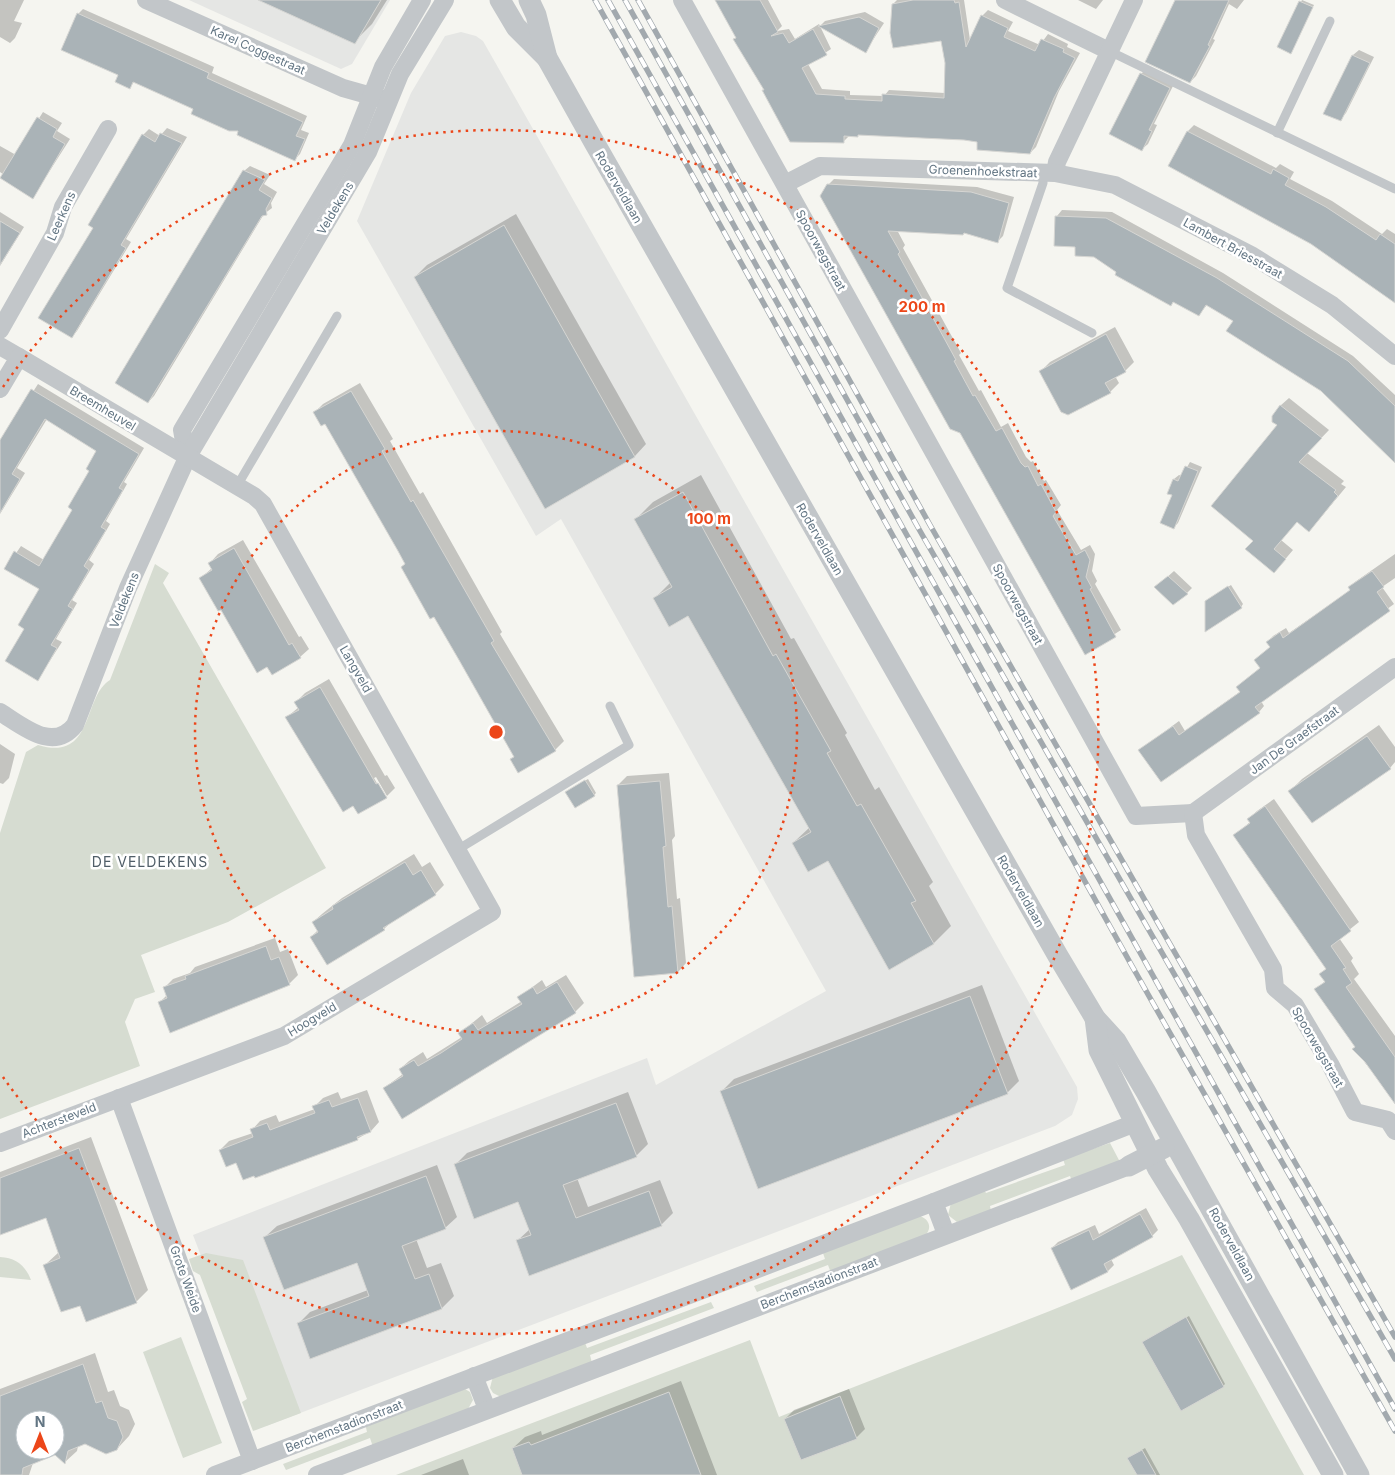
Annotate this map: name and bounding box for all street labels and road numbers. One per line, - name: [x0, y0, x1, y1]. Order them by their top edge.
- street label: Karel Coggestraat: [208, 22, 308, 78]
- street label: Roderveldlaan: [592, 148, 646, 226]
- street label: Groenenhoekstraat: [928, 162, 1038, 180]
- street label: Veldekens: [313, 179, 357, 237]
- street label: Leerkens: [44, 189, 78, 243]
- street label: Spoorwegstraat: [793, 207, 849, 293]
- street label: Lambert Briesstraat: [1181, 214, 1285, 282]
- street label: Breemheuvel: [67, 382, 139, 434]
- street label: Roderveldlaan: [793, 500, 847, 578]
- street label: Spoorwegstraat: [990, 561, 1046, 647]
- street label: Veldekens: [106, 570, 142, 630]
- street label: Langveld: [337, 643, 375, 695]
- street label: Jan De Graefstraat: [1246, 703, 1342, 777]
- street label: Roderveldlaan: [994, 852, 1048, 930]
- street label: Hoogveld: [285, 999, 339, 1039]
- street label: Spoorwegstraat: [1289, 1004, 1347, 1090]
- street label: Achtersteveld: [20, 1099, 98, 1141]
- street label: Roderveldlaan: [1206, 1205, 1258, 1283]
- street label: Grote Weide: [167, 1243, 205, 1315]
- street label: Berchemstadionstraat: [758, 1254, 880, 1312]
- street label: Berchemstadionstraat: [283, 1397, 405, 1455]

